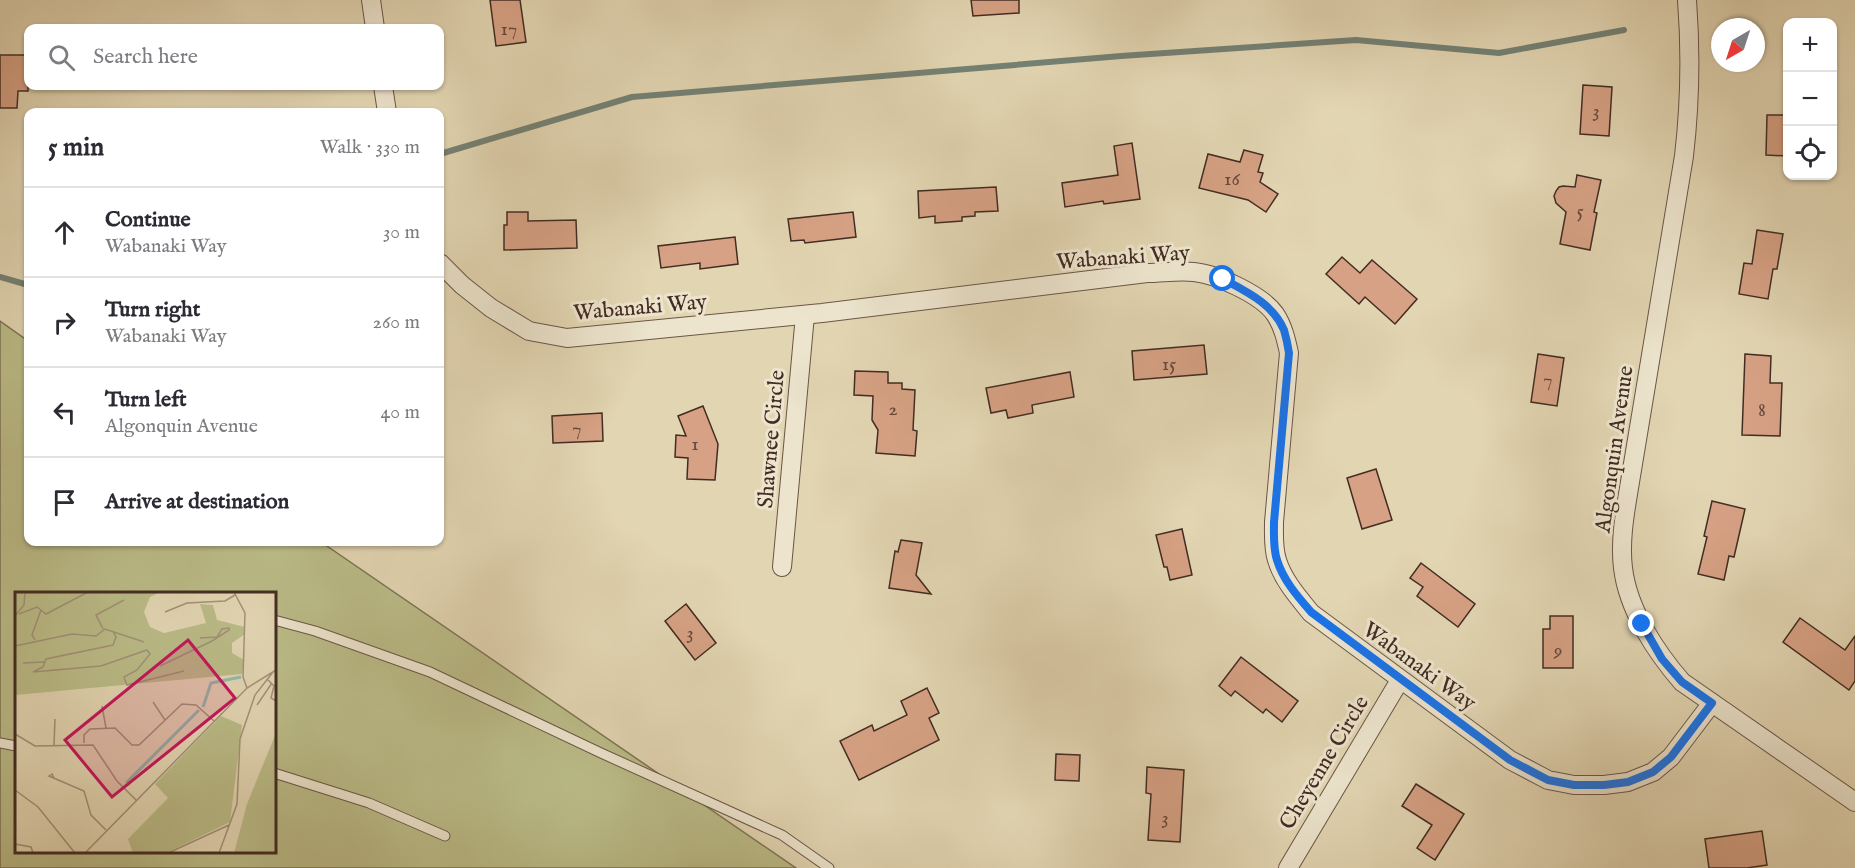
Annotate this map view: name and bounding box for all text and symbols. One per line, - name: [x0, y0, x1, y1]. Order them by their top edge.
- house number: 17: [501, 17, 517, 42]
- north arrow: [1711, 18, 1765, 72]
- map controls: [1783, 18, 1837, 180]
- button: +: [1783, 18, 1837, 72]
- search box: [24, 24, 444, 90]
- icon: search: [45, 41, 78, 74]
- text: Search here: [93, 43, 198, 71]
- button: −: [1783, 72, 1837, 126]
- house number: 3: [1592, 99, 1600, 124]
- button: locate: [1783, 126, 1837, 180]
- text: 5 min: [48, 131, 104, 164]
- text: Walk · 330 m: [320, 135, 420, 160]
- house number: 16: [1224, 167, 1241, 192]
- house number: 5: [1576, 199, 1584, 224]
- text: Continue: [105, 206, 191, 234]
- icon: ahead: [48, 216, 81, 249]
- text: 30 m: [383, 220, 420, 245]
- text: Wabanaki Way: [105, 234, 227, 259]
- street label: Wabanaki Way: [1055, 239, 1191, 277]
- route start: [1209, 265, 1235, 291]
- street label: Wabanaki Way: [572, 288, 708, 328]
- text: Turn right: [105, 296, 200, 324]
- icon: right: [48, 306, 81, 339]
- text: 260 m: [373, 310, 420, 335]
- text: Wabanaki Way: [105, 324, 227, 349]
- house number: 15: [1162, 352, 1176, 377]
- street label: Algonquin Avenue: [1589, 364, 1641, 535]
- house number: 7: [1543, 368, 1553, 393]
- street label: Shawnee Circle: [752, 369, 792, 509]
- text: Turn left: [105, 386, 187, 414]
- icon: left: [48, 396, 81, 429]
- house number: 2: [888, 397, 898, 422]
- house number: 8: [1758, 398, 1766, 423]
- text: 40 m: [381, 400, 420, 425]
- text: Algonquin Avenue: [105, 414, 258, 439]
- house number: 7: [572, 417, 582, 442]
- house number: 1: [691, 432, 699, 457]
- icon: arrive: [48, 486, 81, 519]
- text: Arrive at destination: [105, 488, 289, 516]
- inset map: [15, 592, 276, 853]
- route end: [1628, 610, 1654, 636]
- street label: Wabanaki Way: [1356, 616, 1481, 717]
- house number: 3: [686, 621, 694, 646]
- house number: 9: [1553, 638, 1562, 663]
- street label: Cheyenne Circle: [1274, 691, 1376, 835]
- house number: 3: [1161, 806, 1169, 831]

